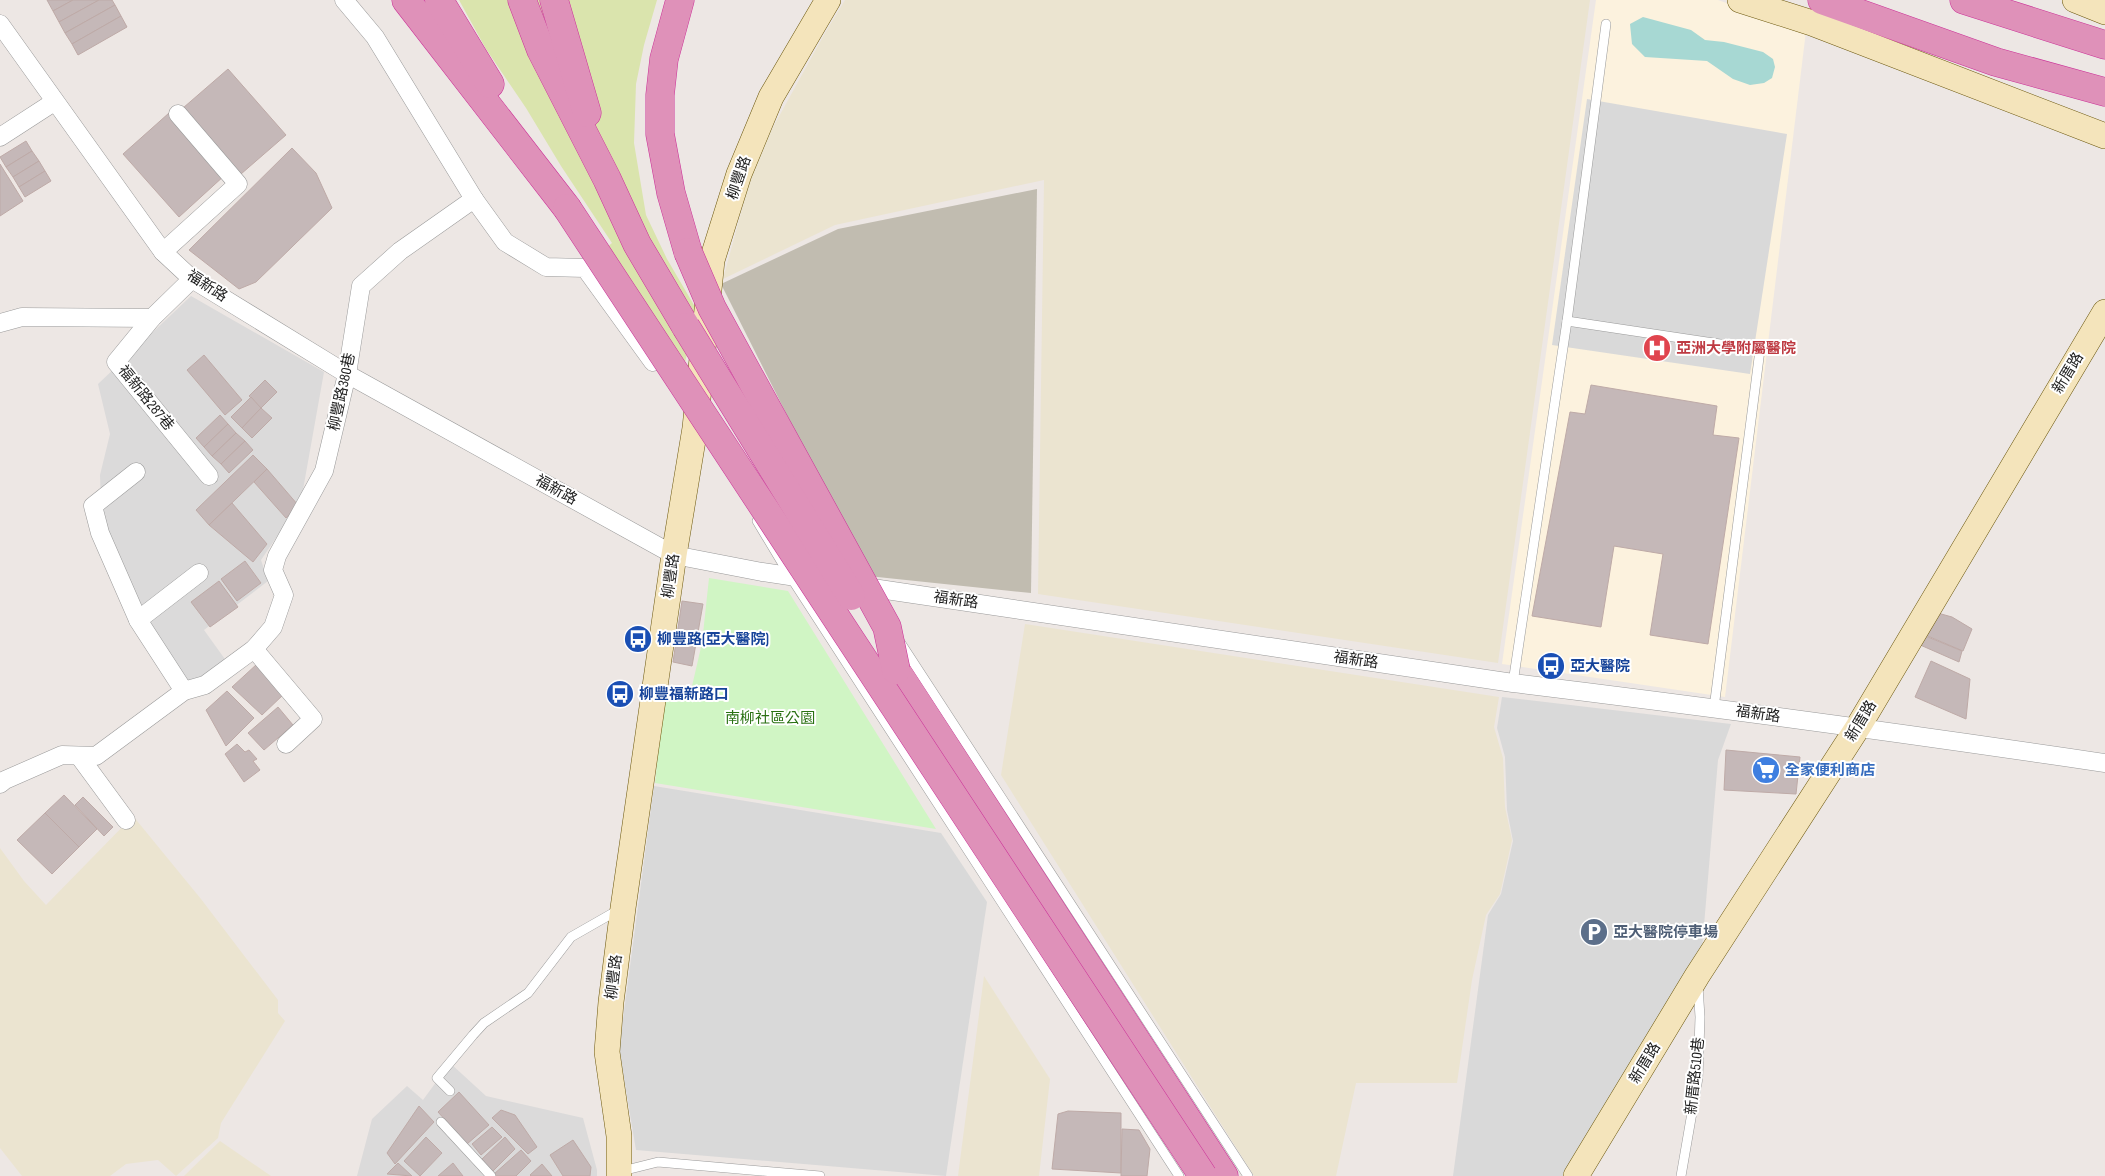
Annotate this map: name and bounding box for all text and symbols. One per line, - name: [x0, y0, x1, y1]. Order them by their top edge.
- street label: 柳豐路: [723, 154, 755, 202]
- street label: 福新路: [183, 266, 231, 306]
- hospital icon: 亞洲大學附屬醫院: [1642, 333, 1672, 363]
- place label: 亞洲大學附屬醫院: [1676, 339, 1796, 358]
- street label: 新厝路: [2048, 349, 2088, 397]
- street label: 柳豐路380巷: [324, 351, 360, 433]
- street label: 福新路287巷: [114, 361, 178, 435]
- street label: 福新路: [532, 471, 580, 509]
- street label: 柳豐路: [658, 552, 684, 600]
- street label: 福新路: [932, 587, 980, 613]
- bus stop icon: 柳豐路(亞大醫院): [623, 624, 653, 654]
- place label: 柳豐路(亞大醫院): [657, 630, 769, 649]
- street label: 福新路: [1332, 647, 1380, 673]
- bus stop icon: 亞大醫院: [1536, 651, 1566, 681]
- place label: 亞大醫院: [1570, 657, 1630, 676]
- bus stop icon: 柳豐福新路口: [605, 679, 635, 709]
- place label: 柳豐福新路口: [639, 685, 729, 704]
- street label: 新厝路: [1841, 697, 1881, 745]
- street label: 福新路: [1734, 701, 1782, 727]
- park label: 南柳社區公園: [725, 709, 815, 728]
- supermarket icon: 全家便利商店: [1751, 755, 1781, 785]
- place label: 全家便利商店: [1785, 761, 1875, 780]
- parking icon: 亞大醫院停車場: [1579, 917, 1609, 947]
- place label: 亞大醫院停車場: [1613, 923, 1718, 942]
- street label: 柳豐路: [602, 954, 626, 1000]
- street label: 新厝路510巷: [1681, 1036, 1709, 1116]
- street label: 新厝路: [1625, 1039, 1665, 1087]

